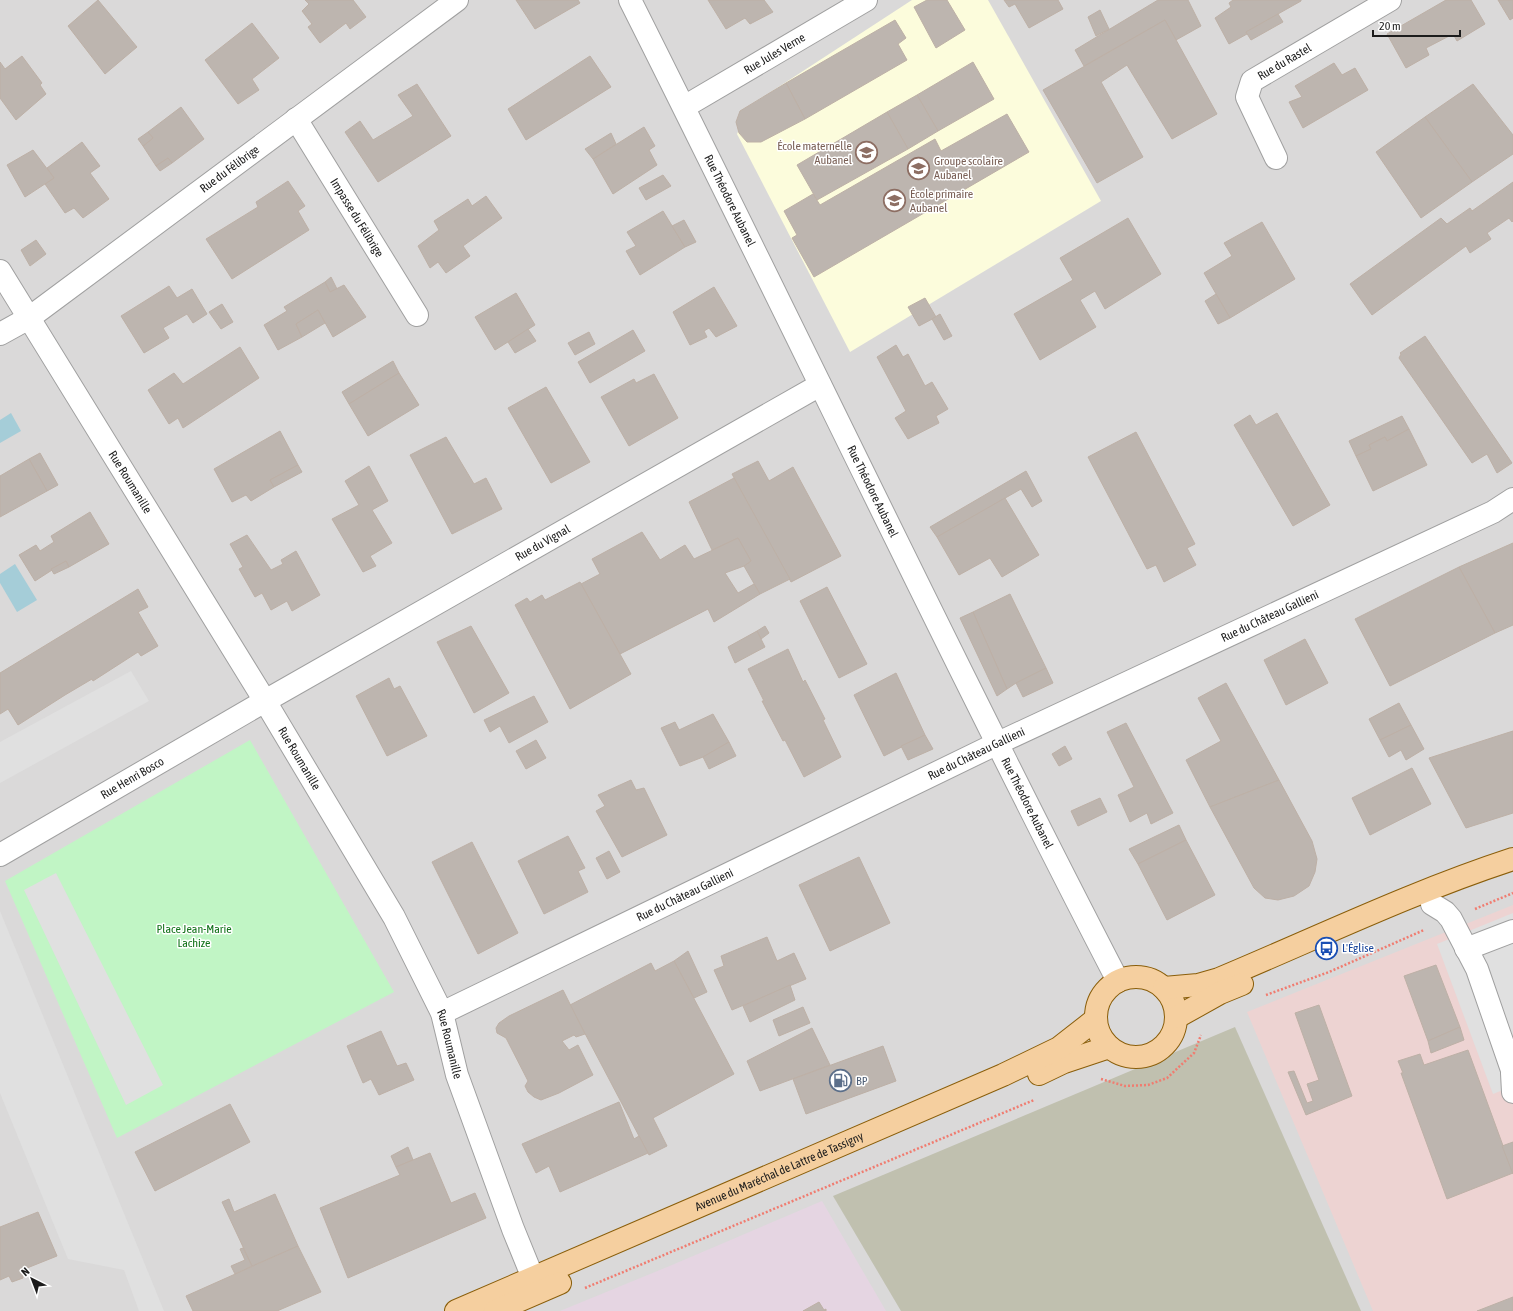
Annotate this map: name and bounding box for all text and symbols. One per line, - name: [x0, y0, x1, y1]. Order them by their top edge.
- scale bar: [1373, 12, 1460, 38]
- text: 20 m: [1379, 19, 1401, 33]
- street label: Rue Jules Verne: [741, 30, 808, 77]
- street label: Rue du Rastel: [1255, 40, 1315, 83]
- place label: École maternelle Aubanel: [777, 139, 853, 167]
- school or university icon: École maternelle Aubanel: [854, 140, 880, 166]
- street label: Rue du Félibrige: [197, 142, 262, 196]
- street label: Rue Théodore Aubanel: [701, 152, 759, 249]
- place label: Groupe scolaire Aubanel: [934, 154, 1003, 182]
- school or university icon: Groupe scolaire Aubanel: [905, 155, 931, 181]
- street label: Impasse du Félibrige: [327, 176, 387, 260]
- place label: École primaire Aubanel: [910, 187, 973, 215]
- school or university icon: École primaire Aubanel: [882, 188, 908, 214]
- street label: Rue Théodore Aubanel: [844, 443, 901, 540]
- street label: Rue Roumanille: [106, 448, 155, 516]
- street label: Rue du Vignal: [513, 521, 573, 564]
- street label: Rue du Château Gallieni: [1219, 587, 1321, 645]
- street label: Rue Roumanille: [275, 724, 323, 792]
- street label: Rue du Château Gallieni: [926, 725, 1027, 783]
- street label: Rue Henri Bosco: [98, 754, 167, 802]
- street label: Rue Théodore Aubanel: [998, 755, 1056, 852]
- street label: Rue du Château Gallieni: [634, 866, 736, 924]
- park label: Place Jean-Marie Lachize: [156, 922, 232, 950]
- bus stop icon: L'Église: [1313, 935, 1339, 961]
- place label: L'Église: [1342, 941, 1374, 955]
- street label: Rue Roumanille: [434, 1007, 465, 1081]
- fuel station icon: BP: [828, 1068, 854, 1094]
- place label: BP: [856, 1074, 868, 1088]
- street label: Avenue du Maréchal de Lattre de Tassigny: [693, 1129, 866, 1214]
- north arrow: [12, 1259, 52, 1299]
- text: N: [19, 1265, 32, 1278]

